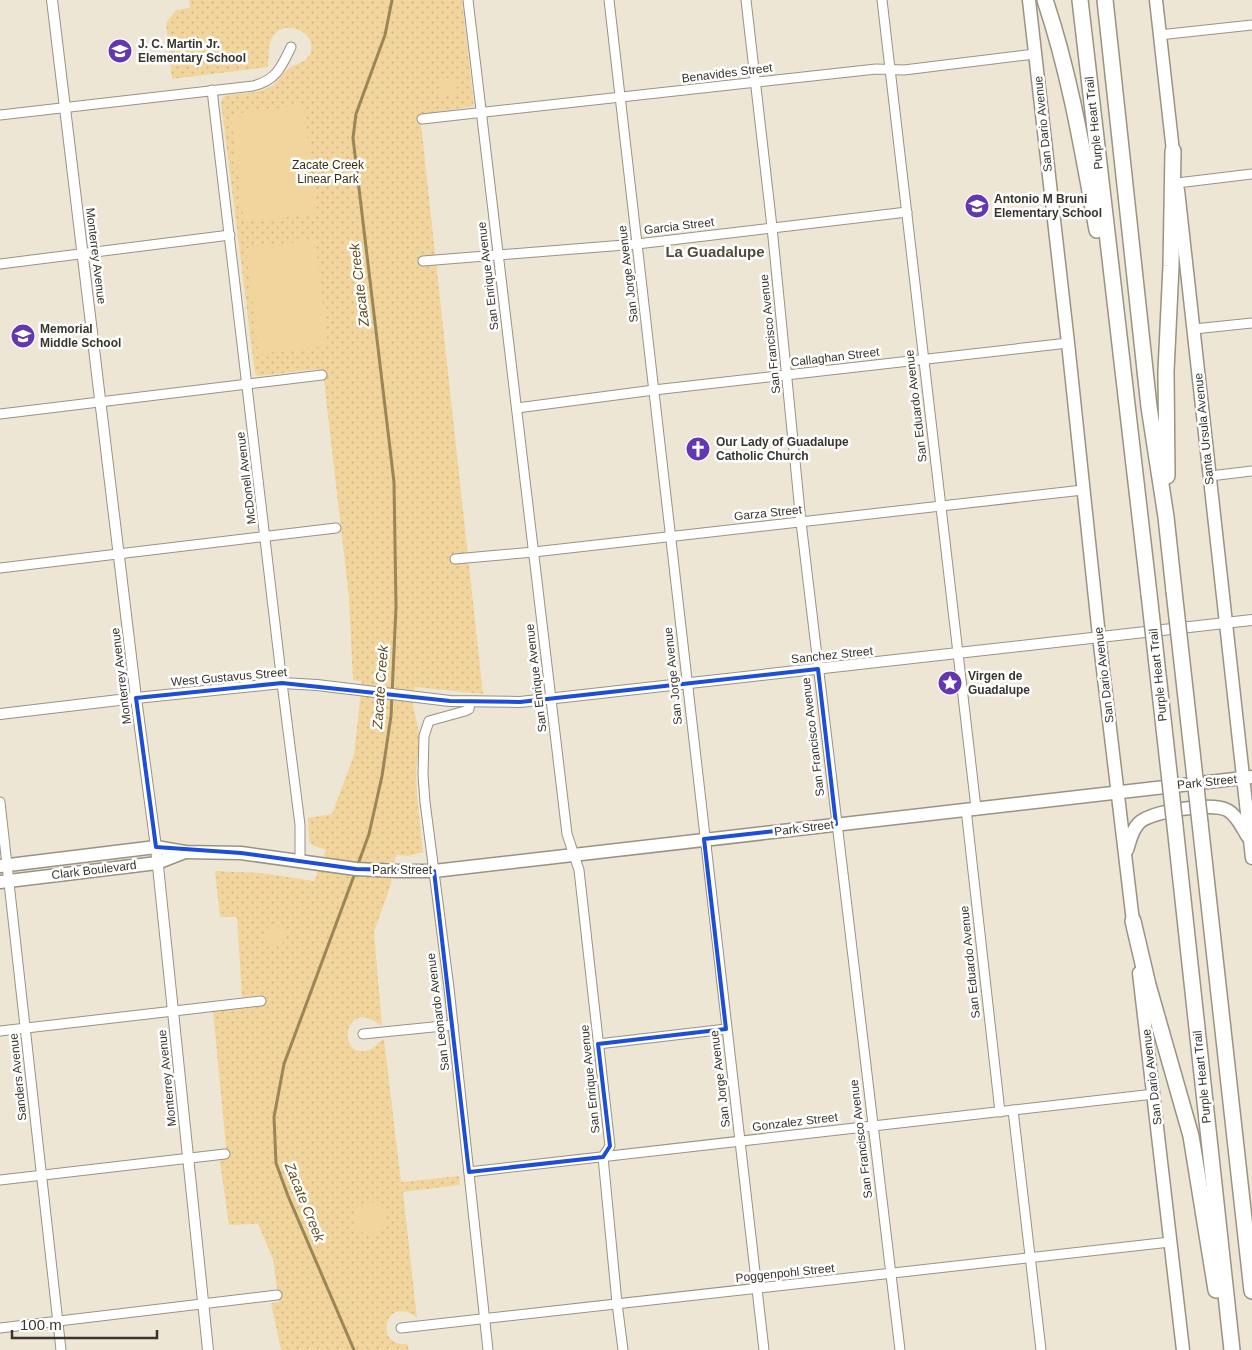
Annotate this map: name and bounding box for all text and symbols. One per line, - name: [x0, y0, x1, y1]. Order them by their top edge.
- place label: J. C. Martin Jr. Elementary School: [138, 37, 246, 65]
- school or university icon: J. C. Martin Jr. Elementary School: [107, 38, 133, 64]
- street label: Benavides Street: [681, 60, 774, 86]
- street label: San Dario Avenue: [1031, 75, 1055, 173]
- street label: Purple Heart Trail: [1082, 76, 1106, 170]
- park label: Zacate Creek Linear Park: [292, 158, 365, 186]
- place label: Antonio M Bruni Elementary School: [994, 192, 1102, 220]
- school or university icon: Antonio M Bruni Elementary School: [964, 193, 990, 219]
- street label: Monterrey Avenue: [83, 207, 109, 305]
- street label: Garcia Street: [643, 215, 716, 237]
- street label: San Enrique Avenue: [474, 221, 502, 331]
- street label: San Jorge Avenue: [615, 224, 641, 323]
- water label: Zacate Creek: [346, 241, 372, 329]
- district label: La Guadalupe: [665, 243, 765, 260]
- street label: San Francisco Avenue: [757, 273, 783, 394]
- place label: Memorial Middle School: [40, 322, 121, 350]
- school or university icon: Memorial Middle School: [10, 323, 36, 349]
- street label: Callaghan Street: [790, 345, 881, 369]
- street label: San Eduardo Avenue: [902, 349, 930, 463]
- street label: Santa Ursula Avenue: [1191, 372, 1217, 486]
- street label: McDonell Avenue: [233, 431, 259, 525]
- place label: Our Lady of Guadalupe Catholic Church: [716, 435, 849, 463]
- church icon: Our Lady of Guadalupe Catholic Church: [685, 436, 711, 462]
- street label: Garza Street: [733, 502, 803, 524]
- street label: San Enrique Avenue: [522, 623, 550, 733]
- street label: San Jorge Avenue: [661, 626, 685, 725]
- street label: San Dario Avenue: [1091, 626, 1117, 724]
- street label: Monterrey Avenue: [108, 627, 134, 725]
- street label: Purple Heart Trail: [1146, 628, 1170, 722]
- water label: Zacate Creek: [369, 644, 391, 730]
- street label: Sanchez Street: [790, 644, 874, 666]
- street label: West Gustavus Street: [170, 665, 288, 689]
- place label: Virgen de Guadalupe: [968, 669, 1030, 697]
- place icon: Virgen de Guadalupe: [937, 670, 963, 696]
- street label: San Francisco Avenue: [799, 676, 827, 797]
- street label: Park Street: [1176, 772, 1238, 792]
- street label: Park Street: [773, 817, 835, 839]
- street label: Clark Boulevard: [51, 858, 137, 882]
- street label: Park Street: [372, 863, 433, 877]
- street label: San Eduardo Avenue: [957, 905, 983, 1019]
- street label: San Leonardo Avenue: [424, 952, 452, 1072]
- street label: San Enrique Avenue: [577, 1024, 603, 1134]
- street label: San Dario Avenue: [1139, 1028, 1165, 1126]
- street label: Monterrey Avenue: [155, 1029, 179, 1127]
- street label: San Jorge Avenue: [707, 1029, 733, 1128]
- street label: Purple Heart Trail: [1190, 1030, 1214, 1124]
- street label: Sanders Avenue: [6, 1032, 30, 1121]
- street label: San Francisco Avenue: [847, 1078, 875, 1199]
- street label: Gonzalez Street: [751, 1110, 839, 1134]
- water label: Zacate Creek: [281, 1159, 329, 1245]
- street label: Poggenpohl Street: [735, 1261, 836, 1285]
- scale bar: [12, 1308, 158, 1340]
- text: 100 m: [20, 1316, 62, 1333]

